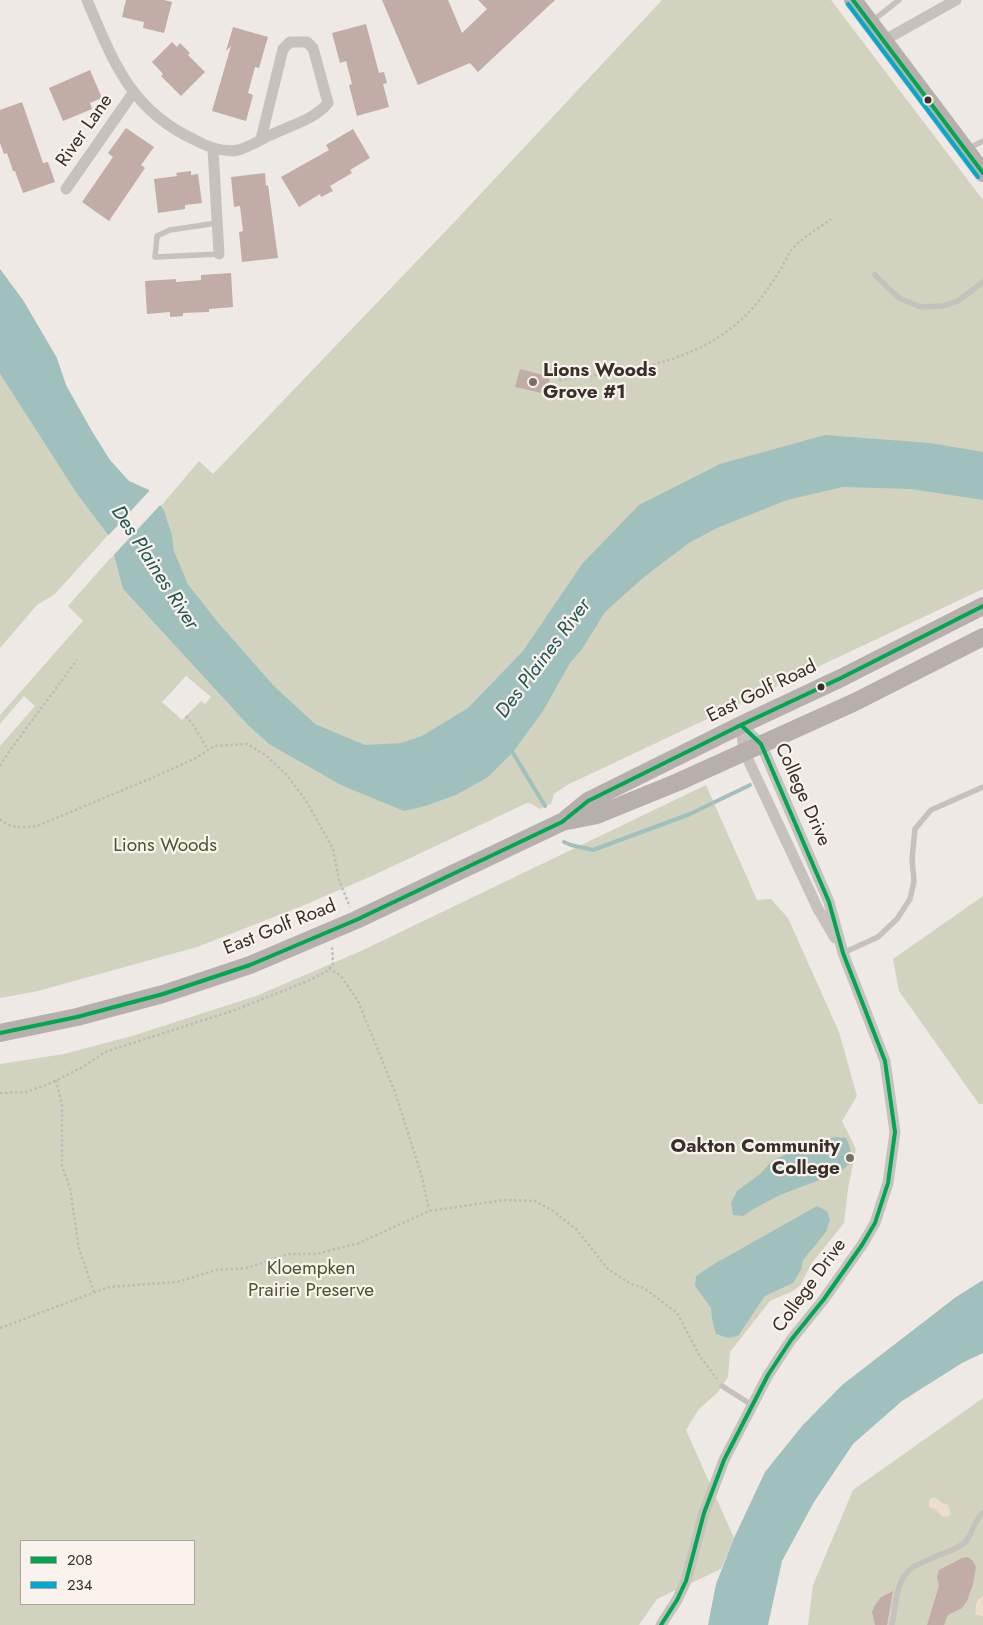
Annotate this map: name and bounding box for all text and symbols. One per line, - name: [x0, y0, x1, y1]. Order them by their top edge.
- street label: River Lane: [52, 90, 118, 172]
- unlabelled marker: [923, 95, 933, 105]
- place label: Lions Woods Grove #1: [543, 360, 656, 404]
- marker: Lions Woods Grove #1: [527, 376, 539, 388]
- water label: Des Plaines River: [105, 501, 203, 635]
- water label: Des Plaines River: [491, 595, 597, 723]
- street label: East Golf Road: [703, 656, 821, 728]
- unlabelled marker: [816, 682, 826, 692]
- street label: College Drive: [769, 740, 835, 850]
- park label: Lions Woods: [113, 835, 217, 857]
- street label: East Golf Road: [221, 895, 339, 961]
- place label: Oakton Community College: [671, 1136, 840, 1180]
- marker: Oakton Community College: [844, 1152, 856, 1164]
- street label: College Drive: [768, 1235, 852, 1337]
- park label: Kloempken Prairie Preserve: [248, 1258, 374, 1302]
- legend: [20, 1540, 195, 1605]
- text: 208: [67, 1549, 93, 1571]
- text: 234: [67, 1574, 92, 1596]

